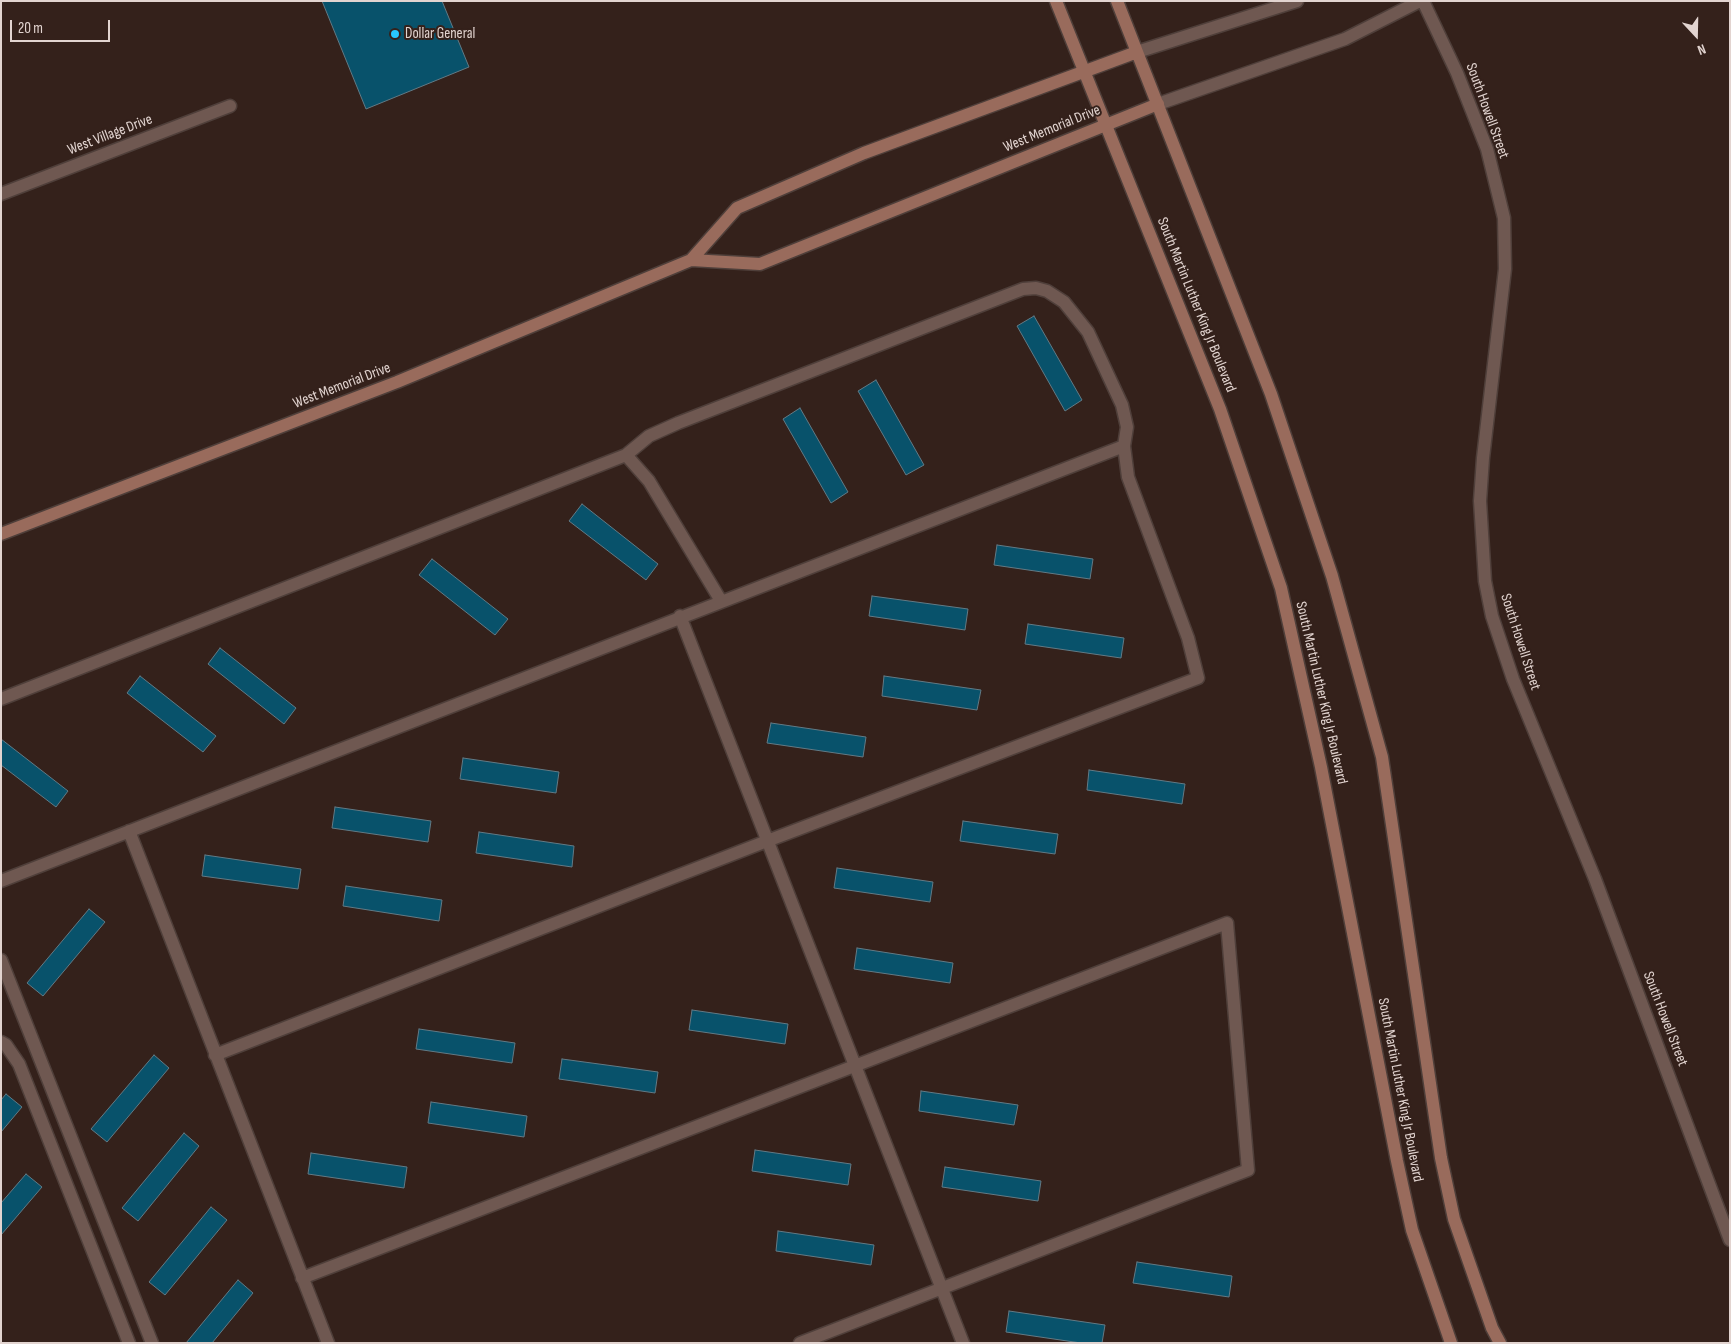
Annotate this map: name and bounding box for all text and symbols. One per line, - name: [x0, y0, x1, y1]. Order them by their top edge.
- scale bar: [12, 10, 112, 42]
- north arrow: [1671, 10, 1721, 60]
- text: 20 m: [18, 19, 43, 38]
- place label: Dollar General: [405, 25, 475, 43]
- marker: Dollar General: [389, 28, 401, 40]
- text: N: [1695, 40, 1708, 59]
- street label: South Howell Street: [1461, 61, 1513, 161]
- street label: West Memorial Drive: [1001, 101, 1103, 157]
- street label: West Village Drive: [65, 111, 155, 159]
- street label: South Martin Luther King Jr Boulevard: [1153, 215, 1239, 395]
- street label: West Memorial Drive: [291, 359, 393, 413]
- street label: South Howell Street: [1496, 592, 1544, 692]
- street label: South Martin Luther King Jr Boulevard: [1291, 600, 1351, 786]
- street label: South Howell Street: [1639, 969, 1691, 1069]
- street label: South Martin Luther King Jr Boulevard: [1373, 997, 1427, 1183]

